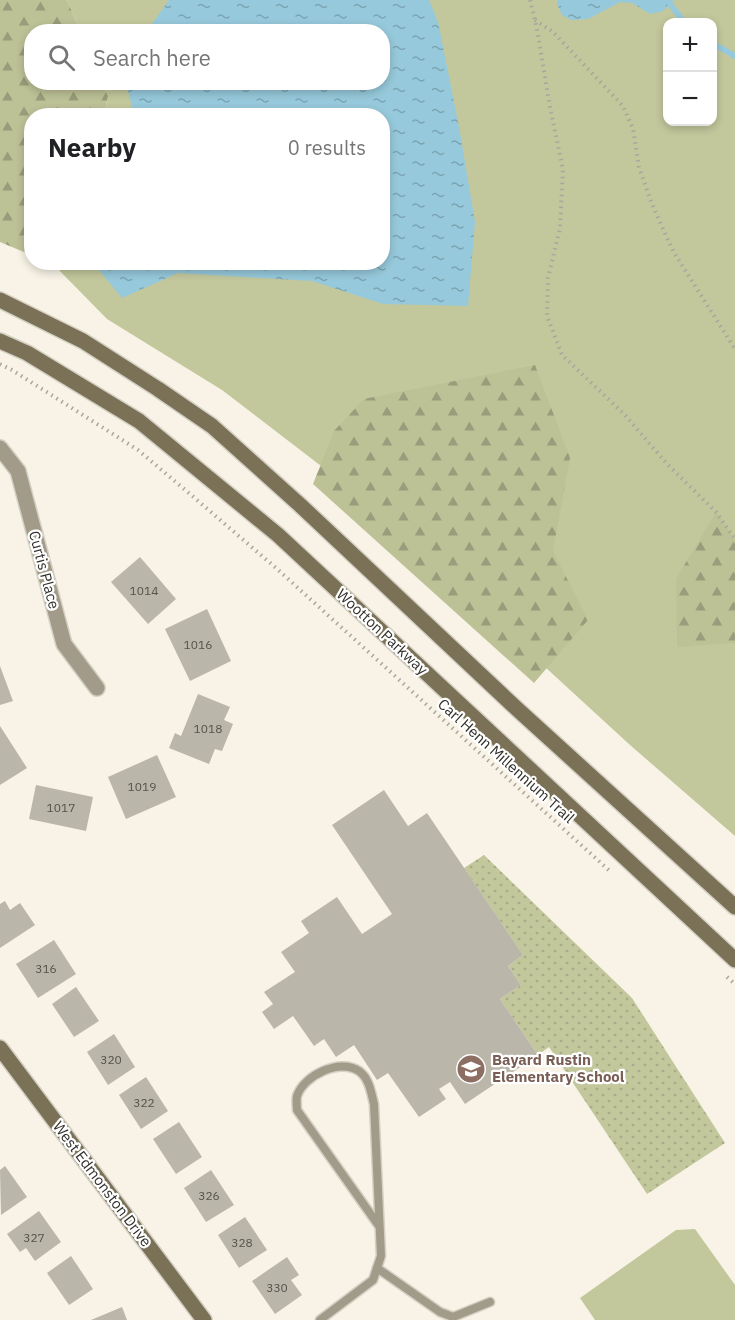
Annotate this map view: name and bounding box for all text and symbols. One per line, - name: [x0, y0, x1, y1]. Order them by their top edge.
- map controls: [663, 18, 717, 126]
- button: +: [663, 18, 717, 72]
- search box: [24, 24, 390, 90]
- icon: search: [45, 41, 78, 74]
- text: Search here: [93, 43, 211, 72]
- button: −: [663, 72, 717, 126]
- text: Nearby: [48, 130, 136, 164]
- text: 0 results: [288, 134, 366, 161]
- street label: Curtis Place: [25, 529, 64, 611]
- house number: 1014: [130, 583, 158, 598]
- street label: Wootton Parkway: [333, 584, 432, 679]
- house number: 1016: [184, 637, 212, 652]
- street label: Carl Henn Millennium Trail: [434, 694, 579, 827]
- house number: 1018: [194, 721, 222, 736]
- house number: 1019: [128, 779, 156, 794]
- house number: 1017: [47, 800, 75, 815]
- house number: 316: [35, 961, 57, 976]
- place label: Bayard Rustin Elementary School: [492, 1050, 625, 1086]
- house number: 320: [100, 1052, 122, 1067]
- school or university icon: Bayard Rustin Elementary School: [455, 1053, 487, 1085]
- house number: 322: [133, 1095, 155, 1110]
- street label: West Edmonston Drive: [49, 1117, 156, 1250]
- house number: 326: [198, 1188, 220, 1203]
- house number: 327: [23, 1230, 45, 1245]
- house number: 328: [231, 1235, 253, 1250]
- house number: 330: [266, 1280, 288, 1295]

